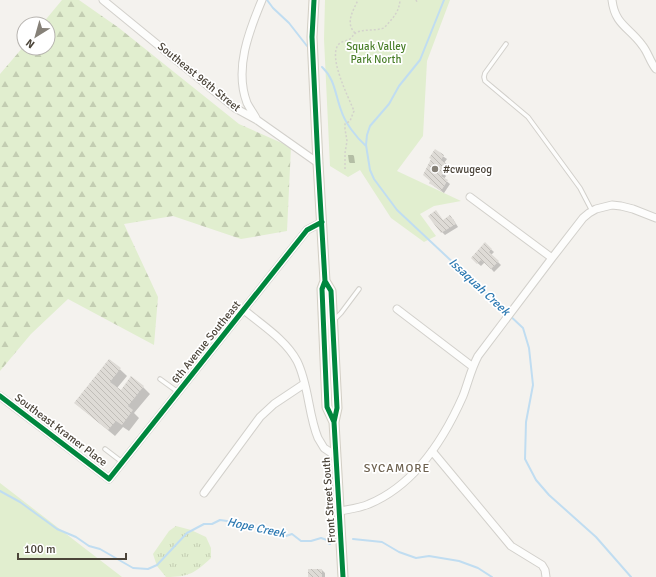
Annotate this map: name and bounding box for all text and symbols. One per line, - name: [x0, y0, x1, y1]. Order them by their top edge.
- north arrow: [16, 16, 56, 56]
- text: N: [23, 36, 37, 51]
- street label: Southeast 96th Street: [155, 40, 243, 114]
- park label: Squak Valley Park North: [346, 40, 407, 66]
- place label: #cwugeog: [443, 163, 492, 176]
- marker: #cwugeog: [430, 164, 440, 174]
- water label: Issaquah Creek: [445, 255, 513, 320]
- street label: 6th Avenue Southeast: [169, 298, 243, 386]
- street label: Southeast Kramer Place: [12, 391, 110, 469]
- street label: Front Street South: [320, 457, 338, 543]
- district label: SYCAMORE: [364, 461, 430, 476]
- water label: Hope Creek: [226, 515, 287, 542]
- scale bar: [18, 535, 126, 561]
- text: 100 m: [24, 542, 56, 557]

